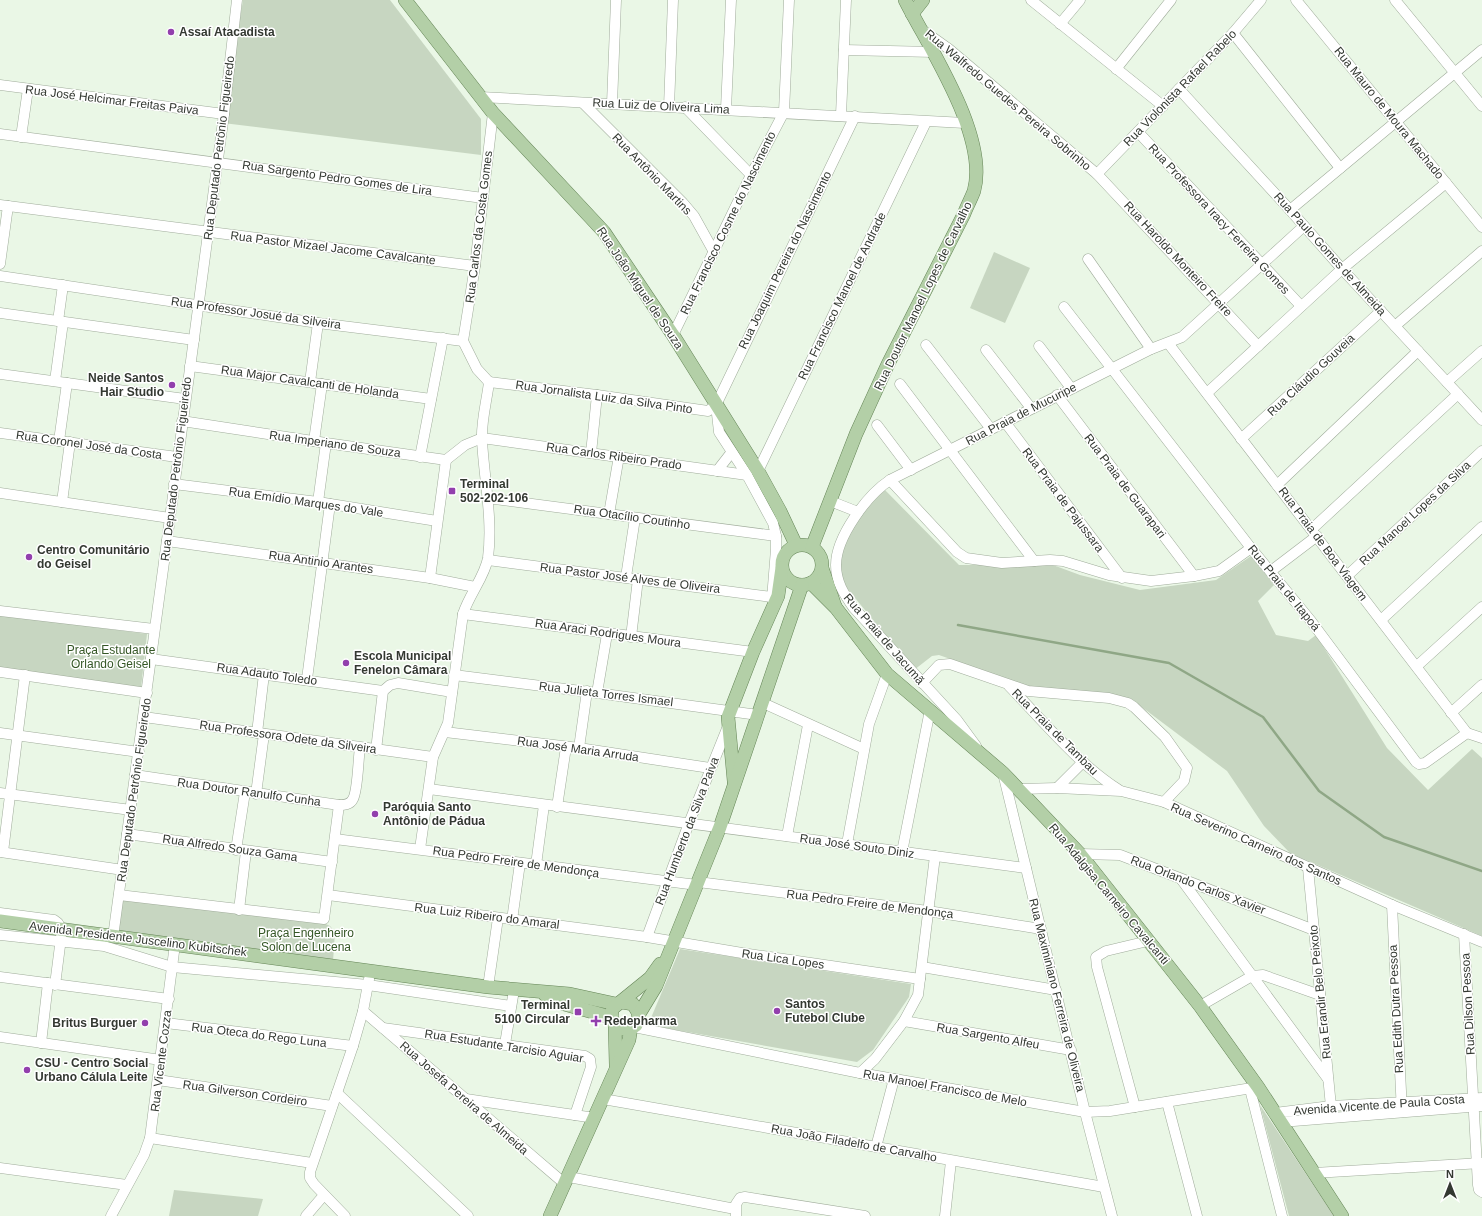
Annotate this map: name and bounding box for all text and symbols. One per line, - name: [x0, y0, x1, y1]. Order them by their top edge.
- place label: Assaí Atacadista: [179, 25, 275, 39]
- marker: Assaí Atacadista: [166, 27, 176, 37]
- street label: Rua Walfredo Guedes Pereira Sobrinho: [922, 27, 1094, 174]
- street label: Rua Violonista Rafael Rabelo: [1121, 27, 1240, 149]
- street label: Rua Mauro de Moura Machado: [1331, 44, 1447, 182]
- street label: Rua Deputado Petrônio Figueiredo: [201, 55, 237, 241]
- street label: Rua José Helcimar Freitas Paiva: [24, 82, 200, 118]
- street label: Rua Luiz de Oliveira Lima: [592, 95, 730, 117]
- street label: Rua Francisco Cosme do Nascimento: [677, 129, 779, 317]
- street label: Rua Antônio Martins: [609, 130, 695, 218]
- street label: Rua Professora Iracy Ferreira Gomes: [1146, 141, 1292, 297]
- street label: Rua Carlos da Costa Gomes: [463, 150, 495, 304]
- street label: Rua Sargento Pedro Gomes de Lira: [241, 158, 433, 198]
- street label: Rua Joaquim Pereira do Nascimento: [736, 169, 834, 351]
- street label: Rua Paulo Gomes de Almeida: [1271, 190, 1389, 319]
- street label: Rua Doutor Manoel Lopes de Carvalho: [871, 199, 975, 393]
- street label: Rua Haroldo Monteiro Freire: [1121, 199, 1235, 320]
- street label: Rua Francisco Manoel de Andrade: [795, 210, 889, 382]
- street label: Rua João Miguel de Souza: [594, 224, 686, 352]
- street label: Rua Pastor Mizael Jacome Cavalcante: [230, 228, 437, 268]
- street label: Rua Professor Josué da Silveira: [170, 294, 342, 332]
- street label: Rua Cláudio Gouveia: [1265, 331, 1358, 419]
- street label: Rua Major Cavalcanti de Holanda: [220, 363, 400, 401]
- place label: Neide Santos Hair Studio: [88, 371, 164, 399]
- street label: Rua Deputado Petrônio Figueiredo: [158, 376, 194, 562]
- street label: Rua Jornalista Luiz da Silva Pinto: [515, 378, 694, 416]
- marker: Neide Santos Hair Studio: [167, 380, 177, 390]
- street label: Rua Praia de Mucuripe: [963, 380, 1079, 448]
- street label: Rua Coronel José da Costa: [15, 428, 163, 462]
- street label: Rua Imperiano de Souza: [268, 428, 402, 460]
- street label: Rua Praia de Guarapari: [1081, 431, 1169, 541]
- street label: Rua Carlos Ribeiro Prado: [545, 440, 683, 472]
- street label: Rua Praia de Pajussara: [1019, 445, 1107, 555]
- street label: Rua Manoel Lopes da Silva: [1357, 458, 1474, 568]
- place label: Terminal 502-202-106: [460, 477, 528, 505]
- street label: Rua Emídio Marques do Vale: [228, 484, 384, 520]
- street label: Rua Praia de Boa Viagem: [1276, 484, 1370, 604]
- marker: Terminal 502-202-106: [447, 486, 457, 496]
- street label: Rua Otacílio Coutinho: [573, 502, 691, 532]
- street label: Rua Praia de Itapoá: [1245, 542, 1323, 634]
- place label: Centro Comunitário do Geisel: [37, 543, 150, 571]
- street label: Rua Antinio Arantes: [268, 548, 374, 576]
- marker: Centro Comunitário do Geisel: [24, 552, 34, 562]
- street label: Rua Pastor José Alves de Oliveira: [539, 560, 721, 596]
- street label: Rua Praia de Jacumã: [841, 591, 927, 687]
- street label: Rua Araci Rodrigues Moura: [534, 616, 682, 650]
- park label: Praça Estudante Orlando Geisel: [67, 643, 156, 671]
- place label: Escola Municipal Fenelon Câmara: [354, 649, 451, 677]
- marker: Escola Municipal Fenelon Câmara: [341, 658, 351, 668]
- street label: Rua Adauto Toledo: [216, 660, 318, 688]
- street label: Rua Julieta Torres Ismael: [538, 679, 674, 709]
- street label: Rua Praia de Tambau: [1009, 686, 1101, 778]
- street label: Rua Deputado Petrônio Figueiredo: [114, 697, 154, 883]
- street label: Rua Professora Odete da Silveira: [199, 718, 378, 756]
- street label: Rua José Maria Arruda: [516, 734, 640, 765]
- street label: Rua Humberto da Silva Paiva: [652, 755, 722, 907]
- street label: Rua Doutor Ranulfo Cunha: [176, 775, 322, 809]
- place label: Paróquia Santo Antônio de Pádua: [383, 800, 485, 828]
- street label: Rua Severino Carneiro dos Santos: [1168, 800, 1344, 888]
- marker: Paróquia Santo Antônio de Pádua: [370, 809, 380, 819]
- street label: Rua Adalgisa Carneiro Cavalcanti: [1046, 821, 1172, 967]
- street label: Rua José Souto Diniz: [799, 831, 915, 861]
- street label: Rua Alfredo Souza Gama: [162, 832, 299, 864]
- street label: Rua Pedro Freire de Mendonça: [432, 843, 601, 881]
- street label: Rua Orlando Carlos Xavier: [1129, 853, 1267, 917]
- street label: Rua Pedro Freire de Mendonça: [786, 887, 955, 921]
- street label: Rua Maximiniano Ferreira de Oliveira: [1026, 897, 1088, 1093]
- street label: Rua Luiz Ribeiro do Amaral: [414, 900, 560, 932]
- street label: Avenida Presidente Juscelino Kubitschek: [28, 919, 249, 959]
- street label: Rua Erandir Belo Peixoto: [1306, 924, 1334, 1060]
- park label: Praça Engenheiro Solon de Lucena: [258, 926, 354, 954]
- street label: Rua Edith Dutra Pessoa: [1386, 944, 1406, 1074]
- street label: Rua Lica Lopes: [741, 946, 825, 972]
- street label: Rua Dilson Pessoa: [1458, 952, 1478, 1055]
- place label: Santos Futebol Clube: [785, 997, 865, 1025]
- place label: Terminal 5100 Circular: [495, 998, 570, 1026]
- marker: Santos Futebol Clube: [772, 1006, 782, 1016]
- marker: Terminal 5100 Circular: [573, 1007, 583, 1017]
- street label: Rua Vicente Cozza: [148, 1009, 174, 1113]
- place label: Redepharma: [604, 1014, 677, 1028]
- place label: Britus Burguer: [52, 1016, 137, 1030]
- marker: Redepharma: [591, 1016, 601, 1026]
- marker: Britus Burguer: [140, 1018, 150, 1028]
- street label: Rua Oteca do Rego Luna: [191, 1020, 328, 1050]
- street label: Rua Sargento Alfeu: [936, 1020, 1040, 1052]
- street label: Rua Estudante Tarcisio Aguiar: [424, 1027, 584, 1065]
- street label: Rua Josefa Pereira de Almeida: [397, 1038, 531, 1158]
- place label: CSU - Centro Social Urbano Cálula Leite: [35, 1056, 148, 1084]
- marker: CSU - Centro Social Urbano Cálula Leite: [22, 1065, 32, 1075]
- street label: Rua Manoel Francisco de Melo: [862, 1067, 1028, 1109]
- street label: Rua Gilverson Cordeiro: [182, 1077, 308, 1109]
- street label: Avenida Vicente de Paula Costa: [1293, 1092, 1465, 1118]
- street label: Rua João Filadelfo de Carvalho: [770, 1122, 938, 1165]
- north arrow: [1430, 1164, 1470, 1204]
- text: N: [1446, 1168, 1454, 1180]

